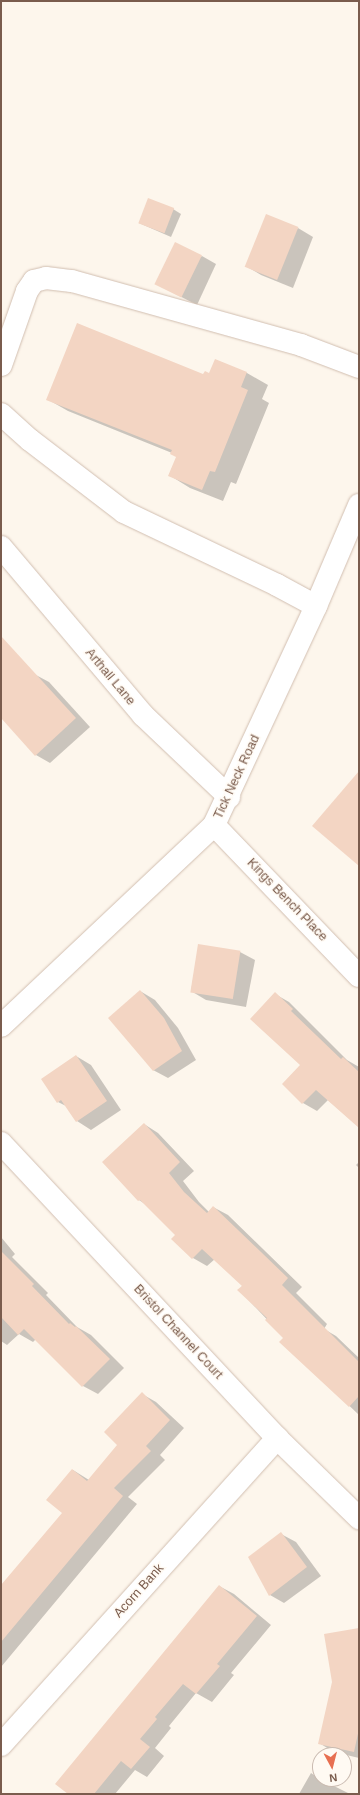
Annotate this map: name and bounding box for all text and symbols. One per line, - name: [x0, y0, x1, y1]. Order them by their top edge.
- street label: Arthall Lane: [82, 645, 138, 709]
- street label: Tick Neck Road: [211, 732, 263, 822]
- street label: Kings Bench Place: [243, 855, 331, 945]
- street label: Bristol Channel Court: [130, 1281, 226, 1383]
- street label: Acorn Bank: [111, 1561, 167, 1621]
- north arrow: [312, 1747, 352, 1787]
- text: N: [329, 1771, 338, 1784]

